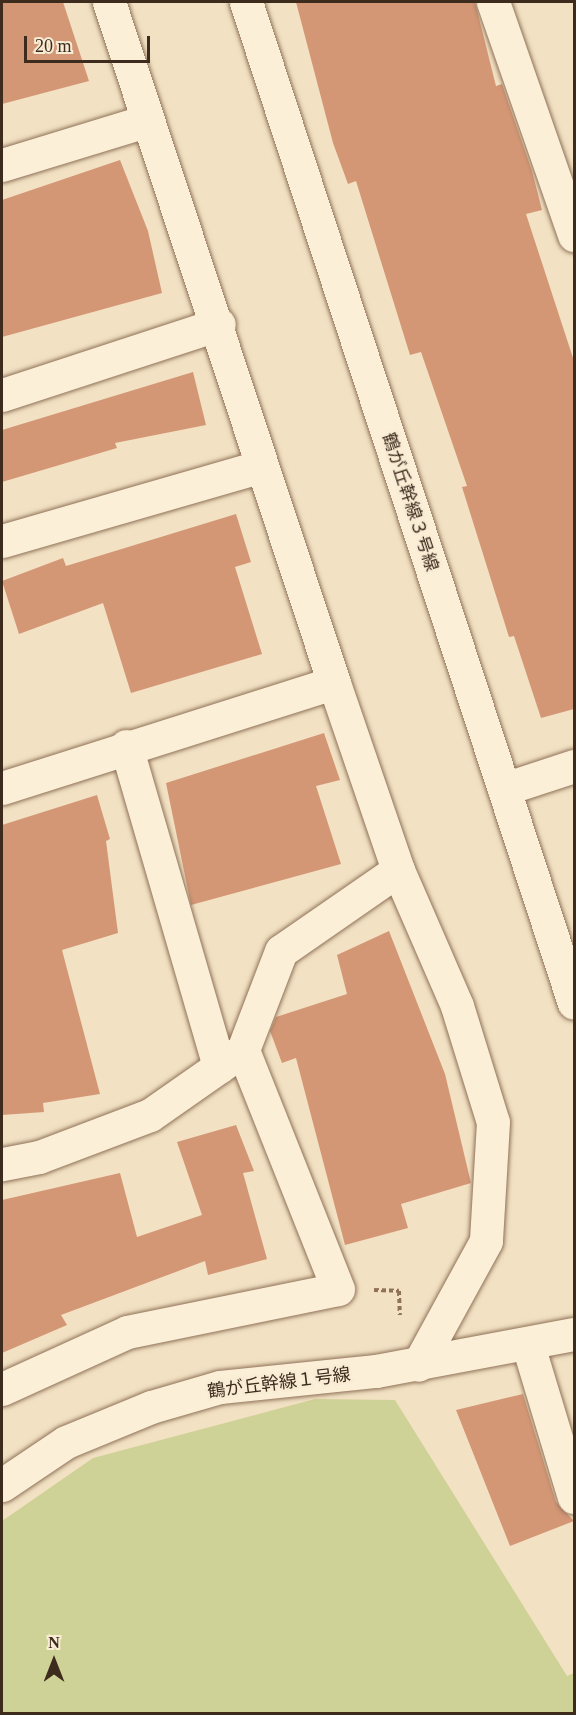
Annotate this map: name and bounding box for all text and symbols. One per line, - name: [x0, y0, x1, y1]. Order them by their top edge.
- scale bar: [27, 24, 153, 62]
- text: 20 m: [35, 36, 72, 56]
- street label: 鶴が丘幹線３号線: [377, 430, 443, 574]
- street label: 鶴が丘幹線１号線: [206, 1364, 352, 1402]
- north arrow: [24, 1631, 84, 1691]
- text: N: [48, 1634, 60, 1651]

